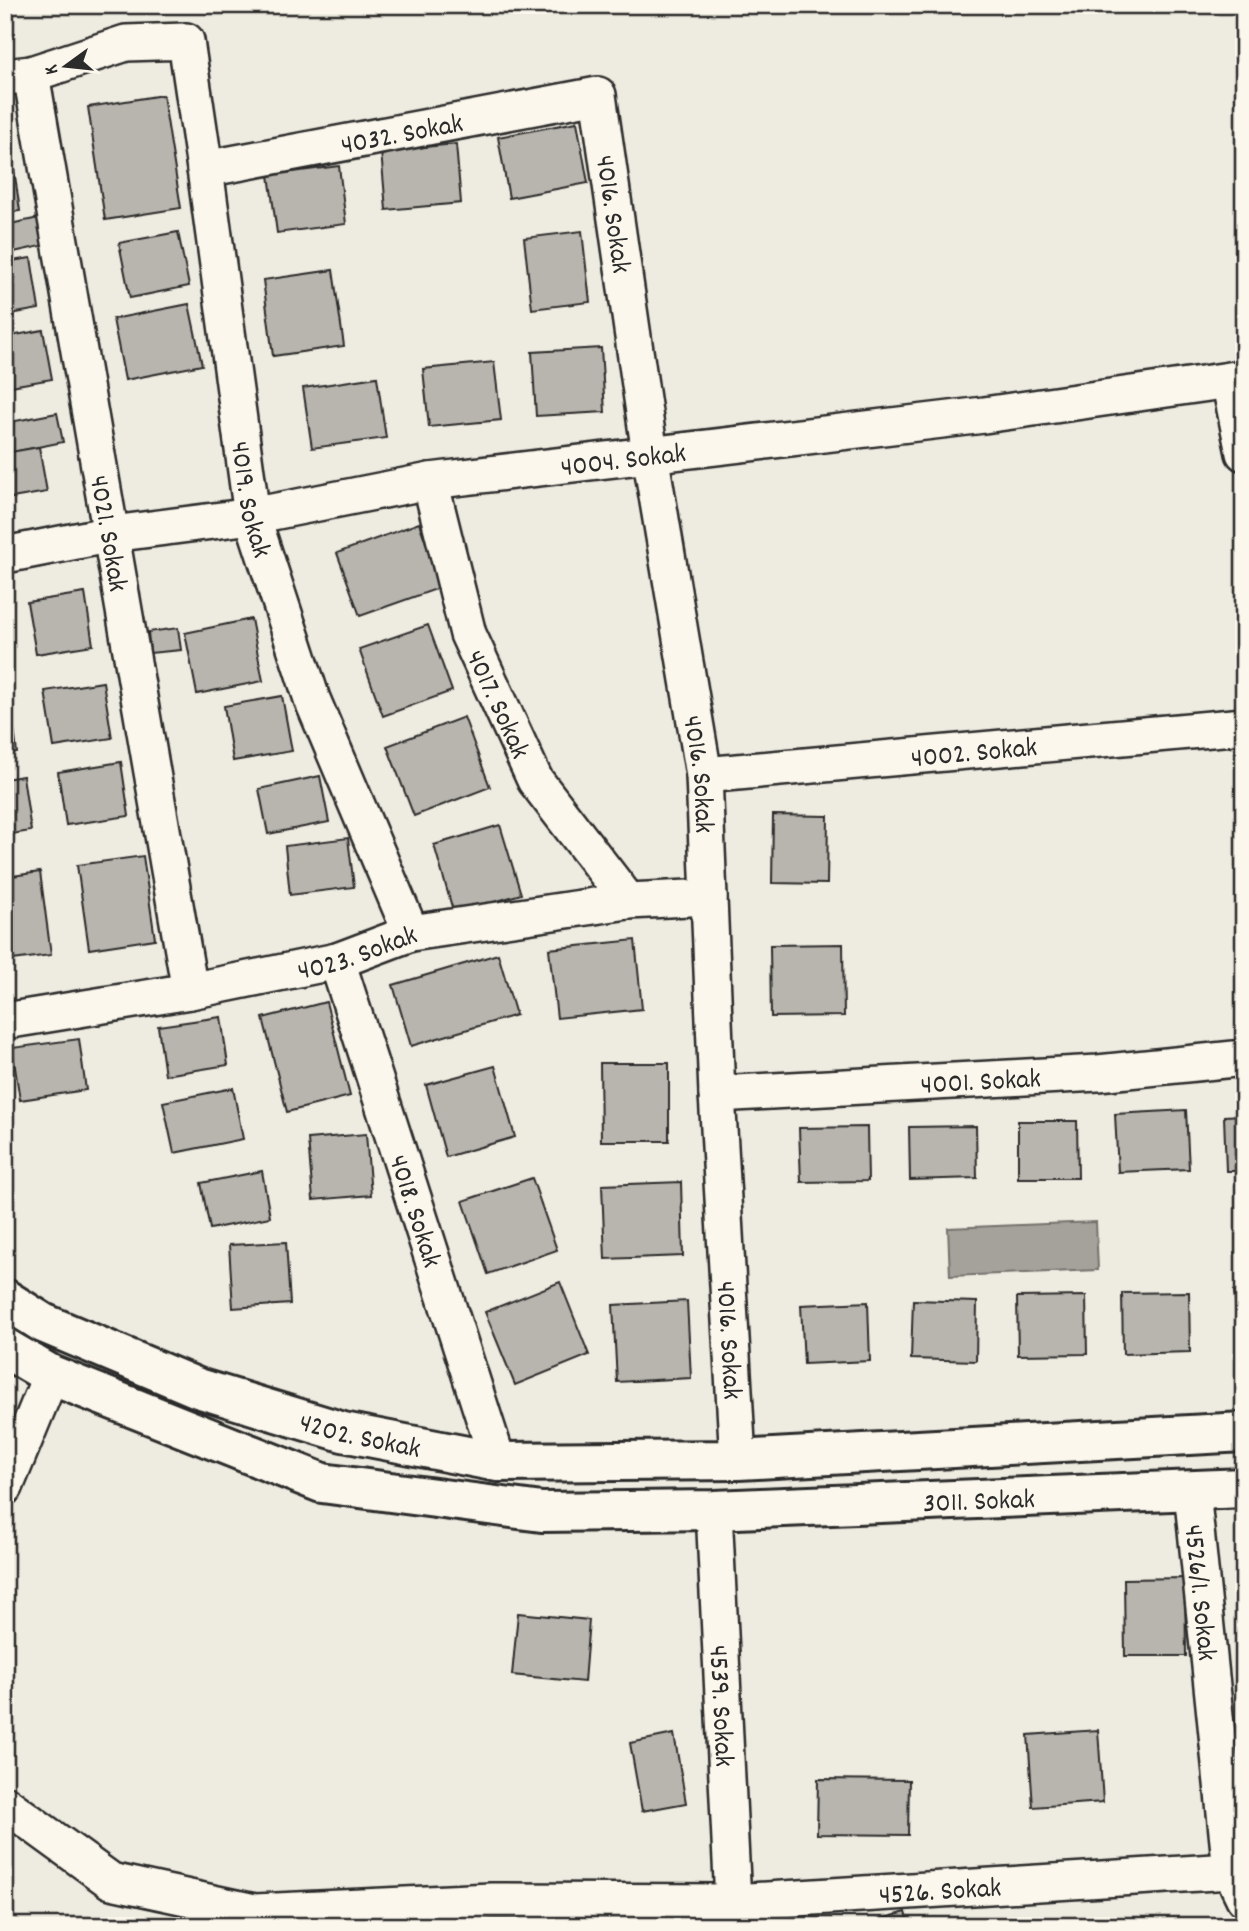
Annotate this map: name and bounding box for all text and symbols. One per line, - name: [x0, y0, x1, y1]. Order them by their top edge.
- north arrow: [32, 32, 102, 102]
- text: K: [39, 62, 67, 77]
- street label: 4032. Sokak: [338, 106, 467, 168]
- street label: 4016. Sokak: [582, 153, 639, 276]
- street label: 4004. Sokak: [559, 436, 688, 490]
- street label: 4019. Sokak: [217, 439, 279, 564]
- street label: 4021. Sokak: [76, 473, 135, 595]
- street label: 4017. Sokak: [453, 645, 538, 766]
- street label: 4016. Sokak: [669, 713, 721, 834]
- street label: 4002. Sokak: [910, 730, 1039, 781]
- street label: 4023. Sokak: [295, 917, 424, 994]
- street label: 4001. Sokak: [920, 1061, 1042, 1108]
- street label: 4018. Sokak: [376, 1150, 449, 1273]
- street label: 4016. Sokak: [703, 1280, 750, 1401]
- street label: 4202. Sokak: [293, 1405, 424, 1472]
- street label: 3011. Sokak: [922, 1482, 1036, 1526]
- street label: 4526/1. Sokak: [1171, 1523, 1224, 1663]
- street label: 4539. Sokak: [696, 1644, 741, 1768]
- street label: 4526. Sokak: [878, 1870, 1003, 1918]

